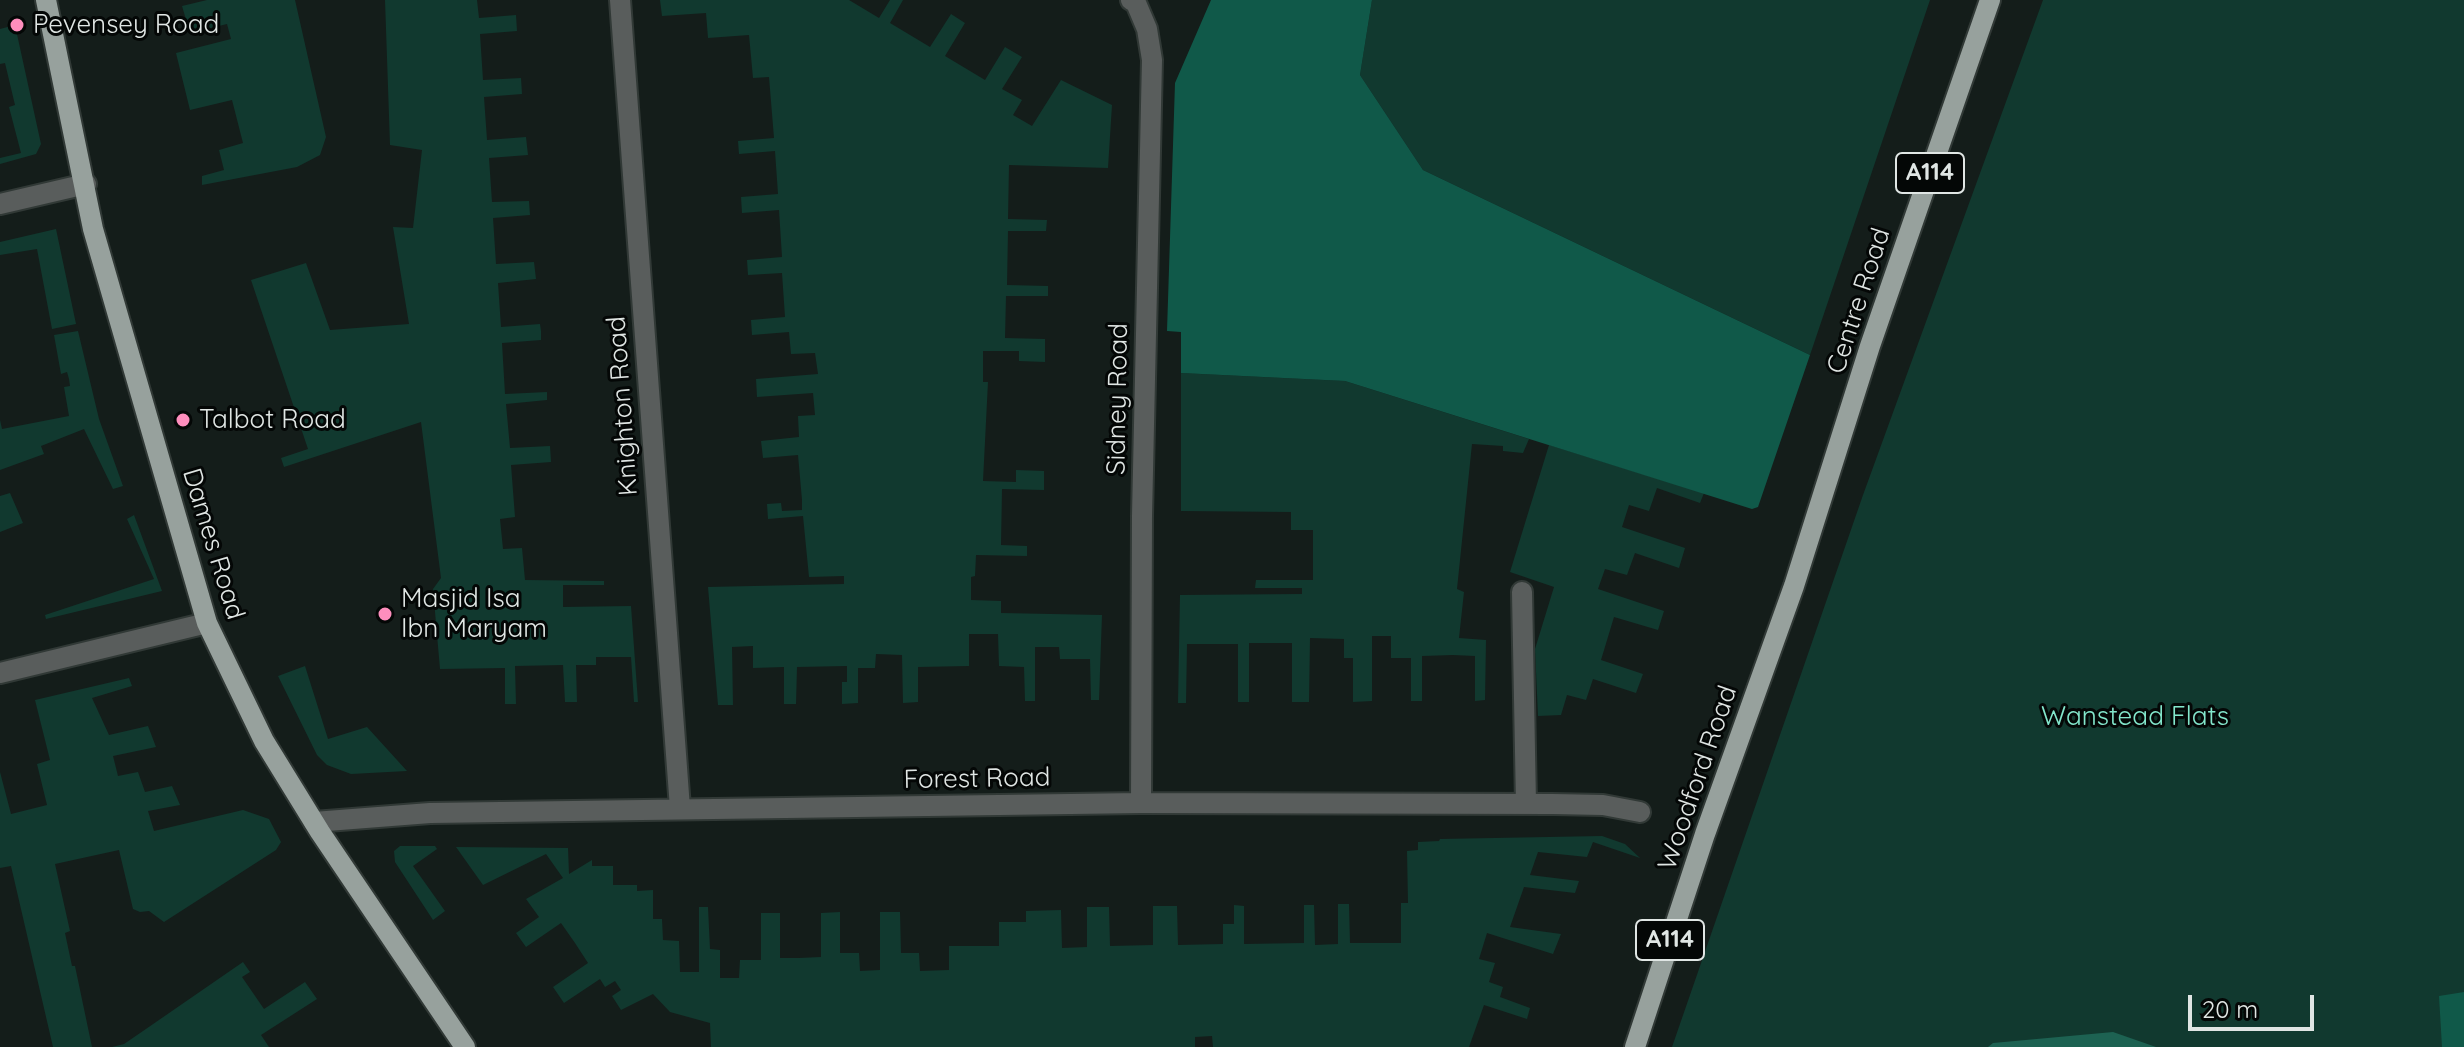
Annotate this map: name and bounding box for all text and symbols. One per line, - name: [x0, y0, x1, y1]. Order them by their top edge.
- place label: Pevensey Road: [33, 9, 219, 41]
- marker: Pevensey Road: [8, 16, 26, 34]
- road number: A114: [1896, 153, 1964, 193]
- street label: Centre Road: [1821, 224, 1897, 378]
- street label: Knighton Road: [601, 315, 645, 497]
- street label: Sidney Road: [1101, 323, 1135, 475]
- place label: Talbot Road: [199, 404, 346, 436]
- marker: Talbot Road: [174, 411, 192, 429]
- street label: Dames Road: [175, 465, 251, 623]
- place label: Masjid Isa Ibn Maryam: [401, 583, 547, 644]
- marker: Masjid Isa Ibn Maryam: [376, 605, 394, 623]
- street label: Woodford Road: [1652, 682, 1744, 874]
- park label: Wanstead Flats: [2041, 701, 2229, 733]
- street label: Forest Road: [903, 762, 1051, 796]
- road number: A114: [1636, 920, 1704, 960]
- scale bar: [2192, 979, 2318, 1029]
- text: 20 m: [2202, 994, 2258, 1024]

